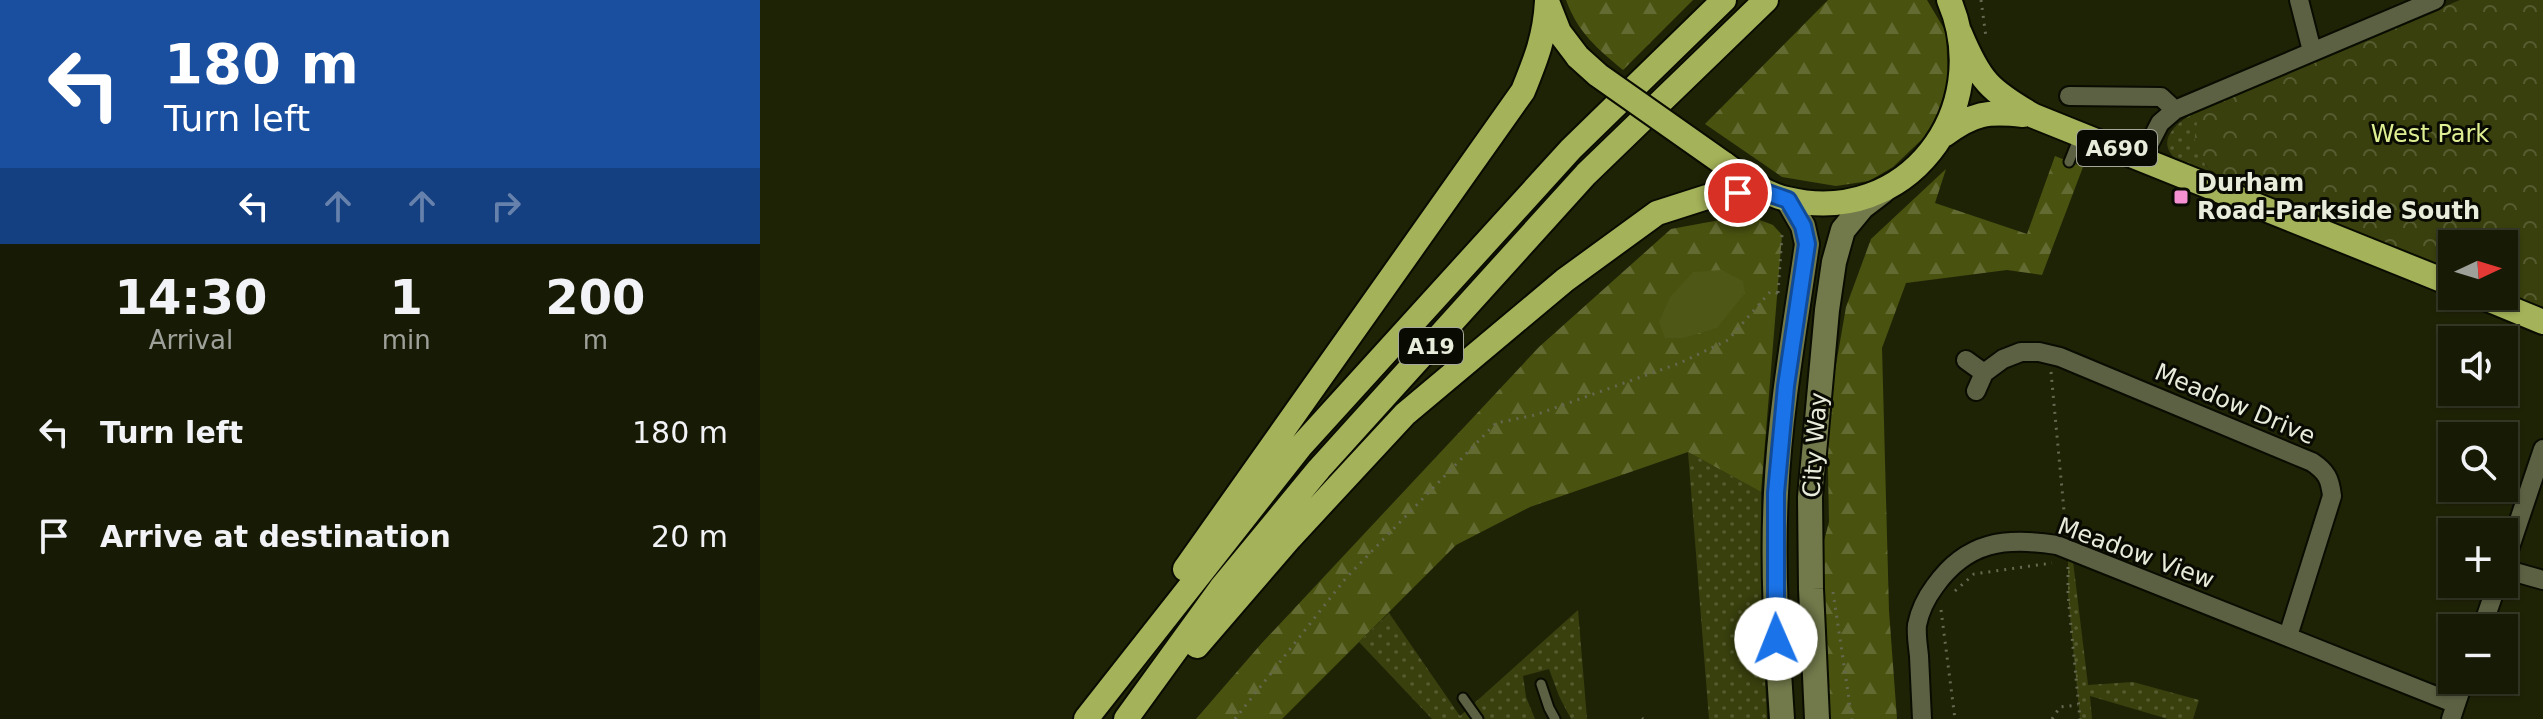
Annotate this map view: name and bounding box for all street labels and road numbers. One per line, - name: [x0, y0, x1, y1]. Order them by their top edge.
- road number: A690: [2077, 130, 2157, 166]
- road number: A19: [1399, 328, 1463, 364]
- street label: Meadow Drive: [2151, 358, 2319, 450]
- street label: City Way: [1797, 391, 1833, 499]
- street label: Meadow View: [2054, 512, 2218, 594]

